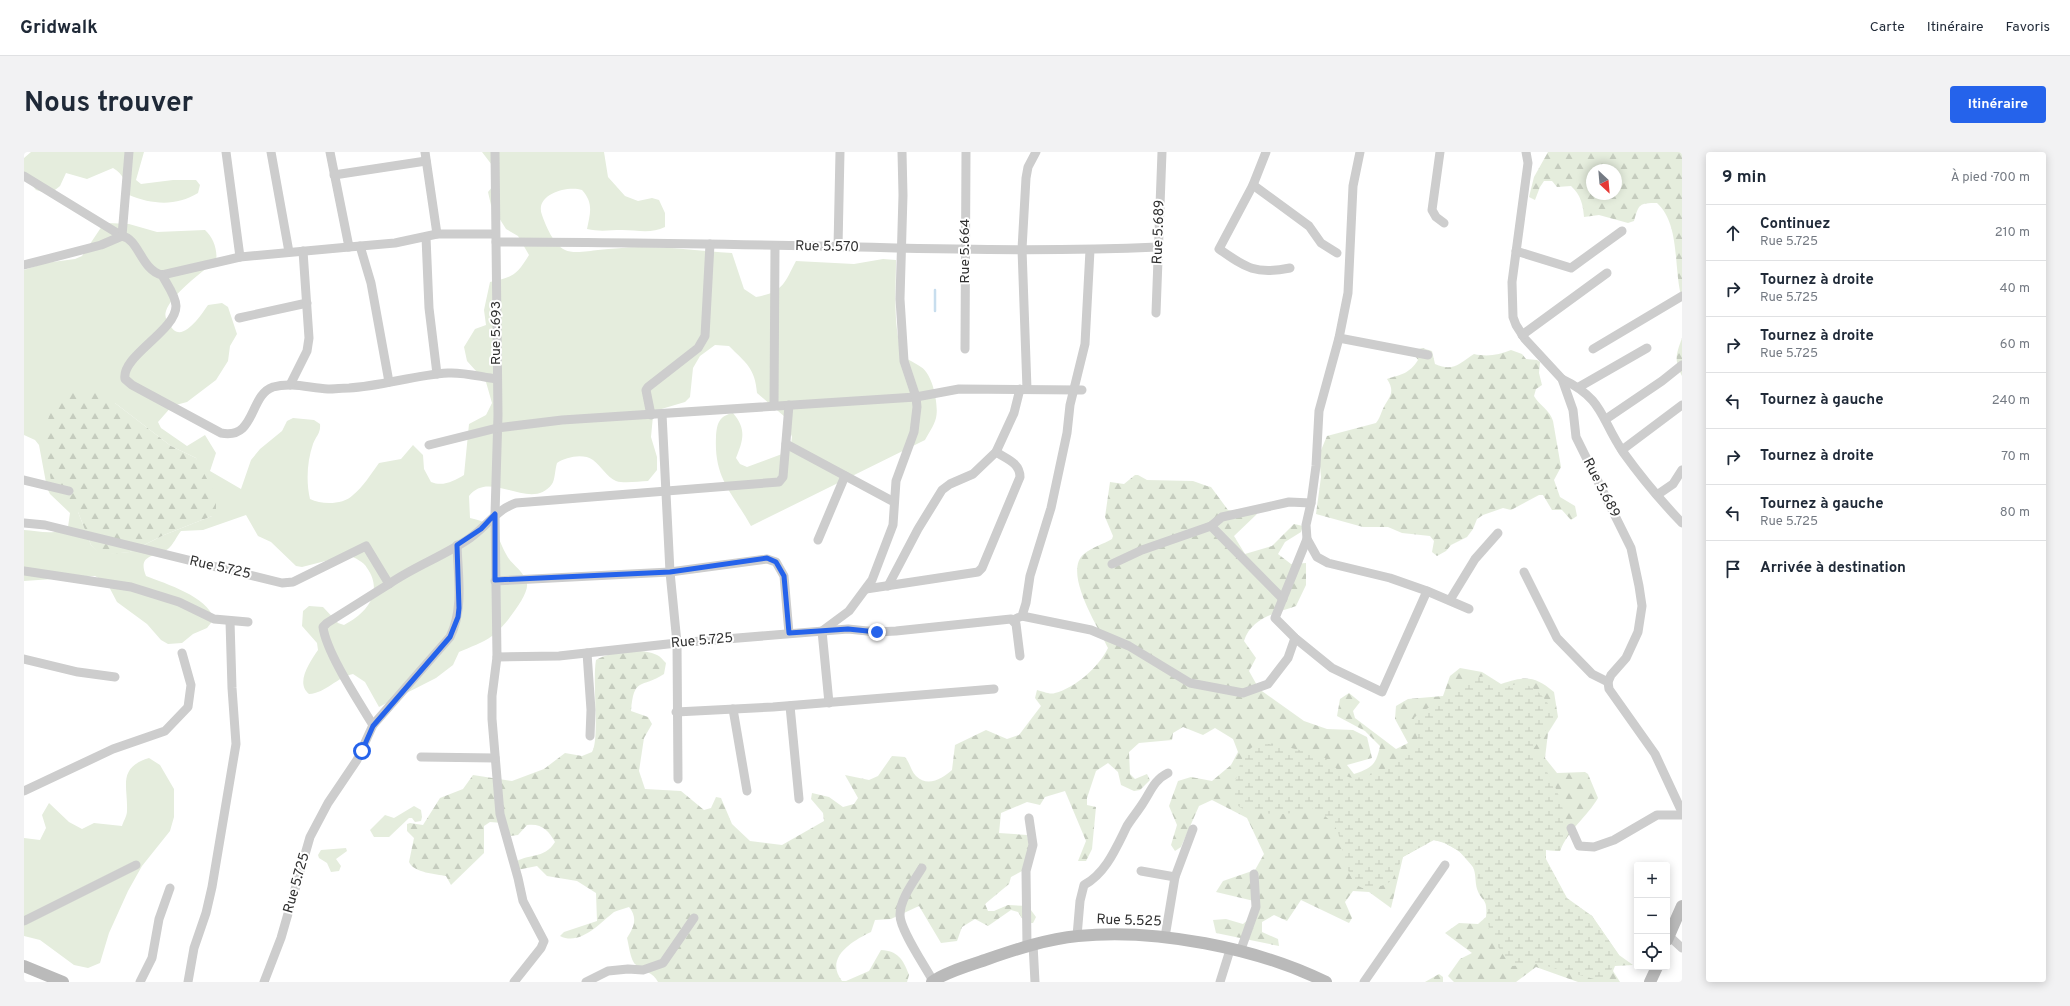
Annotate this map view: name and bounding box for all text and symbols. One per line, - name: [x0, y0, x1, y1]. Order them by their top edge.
- text: Gridwalk: [20, 16, 98, 40]
- text: Carte: [1870, 19, 1905, 36]
- text: Itinéraire: [1927, 19, 1984, 36]
- text: Favoris: [2006, 19, 2050, 36]
- text: Nous trouver: [24, 86, 193, 122]
- button: Itinéraire: [1950, 86, 2046, 123]
- north arrow: [1586, 164, 1622, 200]
- text: 9 min: [1722, 167, 1766, 189]
- text: À pied · 700 m: [1951, 170, 2030, 186]
- street label: Rue 5.689: [1149, 199, 1169, 265]
- text: Continuez: [1760, 215, 1830, 234]
- street label: Rue 5.664: [957, 219, 974, 284]
- icon: ahead: [1722, 222, 1744, 244]
- text: 210 m: [1995, 225, 2030, 241]
- text: Rue 5.725: [1760, 234, 1818, 250]
- street label: Rue 5.570: [795, 238, 859, 256]
- text: Tournez à droite: [1760, 271, 1874, 290]
- icon: right: [1722, 278, 1744, 300]
- text: 40 m: [2000, 281, 2030, 297]
- text: Rue 5.725: [1760, 290, 1818, 306]
- street label: Rue 5.693: [488, 301, 505, 365]
- text: Tournez à droite: [1760, 327, 1874, 346]
- icon: right: [1722, 334, 1744, 356]
- text: 60 m: [2000, 337, 2030, 353]
- text: Rue 5.725: [1760, 346, 1818, 362]
- icon: left: [1722, 390, 1744, 412]
- text: Tournez à gauche: [1760, 391, 1884, 410]
- text: 240 m: [1992, 393, 2030, 409]
- icon: right: [1722, 446, 1744, 468]
- text: Tournez à droite: [1760, 447, 1874, 466]
- text: 70 m: [2001, 449, 2030, 465]
- street label: Rue 5.689: [1579, 455, 1623, 521]
- text: Tournez à gauche: [1760, 495, 1884, 514]
- icon: left: [1722, 502, 1744, 524]
- text: 80 m: [2000, 505, 2030, 521]
- text: Rue 5.725: [1760, 514, 1818, 530]
- street label: Rue 5.725: [188, 553, 252, 583]
- icon: arrive: [1722, 558, 1744, 580]
- text: Arrivée à destination: [1760, 559, 1906, 578]
- route end: [868, 623, 886, 641]
- street label: Rue 5.725: [670, 630, 734, 652]
- route start: [353, 742, 371, 760]
- street label: Rue 5.725: [280, 851, 314, 915]
- map controls: [1634, 862, 1670, 970]
- button: +: [1634, 862, 1670, 898]
- button: −: [1634, 898, 1670, 934]
- street label: Rue 5.525: [1096, 911, 1162, 931]
- button: locate: [1634, 934, 1670, 970]

